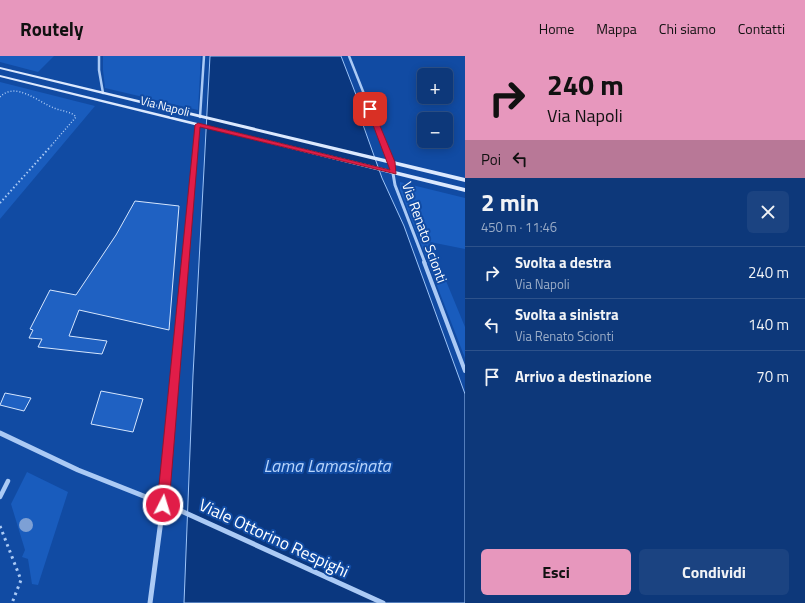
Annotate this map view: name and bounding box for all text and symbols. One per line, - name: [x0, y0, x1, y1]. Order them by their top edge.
- text: Routely: [20, 14, 83, 43]
- text: Home: [539, 18, 574, 39]
- text: Mappa: [596, 18, 637, 39]
- text: Chi siamo: [659, 18, 716, 39]
- text: Contatti: [738, 18, 785, 39]
- text: 240 m: [547, 63, 624, 106]
- map controls: [417, 68, 453, 148]
- button: +: [417, 68, 453, 104]
- icon: right: [481, 72, 533, 124]
- street label: Via Napoli: [138, 91, 192, 121]
- pin: [353, 92, 387, 126]
- icon: arrive: [359, 98, 381, 120]
- text: Via Napoli: [547, 102, 623, 129]
- button: −: [417, 112, 453, 148]
- text: Poi: [481, 148, 501, 171]
- icon: left: [509, 148, 531, 170]
- street label: Via Renato Scionti: [397, 178, 453, 286]
- text: 2 min: [481, 184, 539, 220]
- button: close: [747, 191, 789, 233]
- text: 450 m · 11:46: [481, 217, 557, 237]
- text: Svolta a destra: [515, 251, 612, 274]
- text: 240 m: [748, 261, 789, 284]
- icon: right: [481, 262, 503, 284]
- text: Via Napoli: [515, 274, 570, 294]
- text: Svolta a sinistra: [515, 303, 619, 326]
- text: 140 m: [748, 313, 789, 336]
- icon: left: [481, 314, 503, 336]
- text: Via Renato Scionti: [515, 326, 614, 346]
- text: Arrivo a destinazione: [515, 365, 652, 388]
- text: 70 m: [756, 365, 789, 388]
- icon: arrive: [481, 366, 503, 388]
- water label: Lama Lamasinata: [263, 452, 392, 479]
- position arrow: [142, 484, 184, 526]
- street label: Viale Ottorino Respighi: [195, 492, 353, 584]
- button: Esci: [481, 549, 631, 595]
- button: Condividi: [639, 549, 789, 595]

